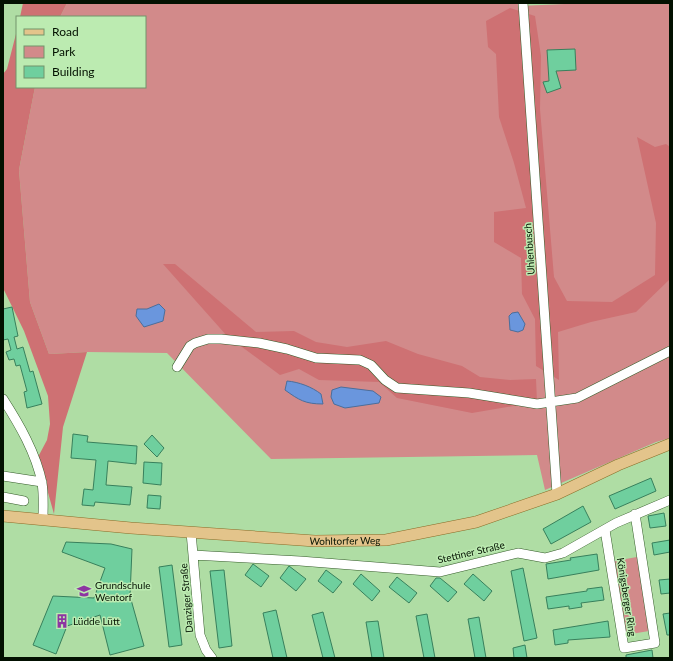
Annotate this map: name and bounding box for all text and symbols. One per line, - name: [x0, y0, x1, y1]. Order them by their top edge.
- legend: [16, 16, 146, 88]
- text: Road: [52, 24, 79, 39]
- text: Park: [52, 44, 76, 59]
- text: Building: [52, 64, 95, 79]
- street label: Uhlenbusch: [521, 223, 537, 275]
- street label: Wohltorfer Weg: [309, 534, 381, 547]
- street label: Stettiner Straße: [436, 538, 506, 566]
- street label: Königsberger Ring: [615, 557, 639, 637]
- street label: Danziger Straße: [177, 563, 195, 633]
- place label: Grundschule Wentorf: [95, 579, 151, 603]
- school or university icon: Grundschule Wentorf: [76, 583, 92, 599]
- building icon: Lüdde Lütt: [54, 613, 70, 629]
- place label: Lüdde Lütt: [73, 615, 120, 627]

